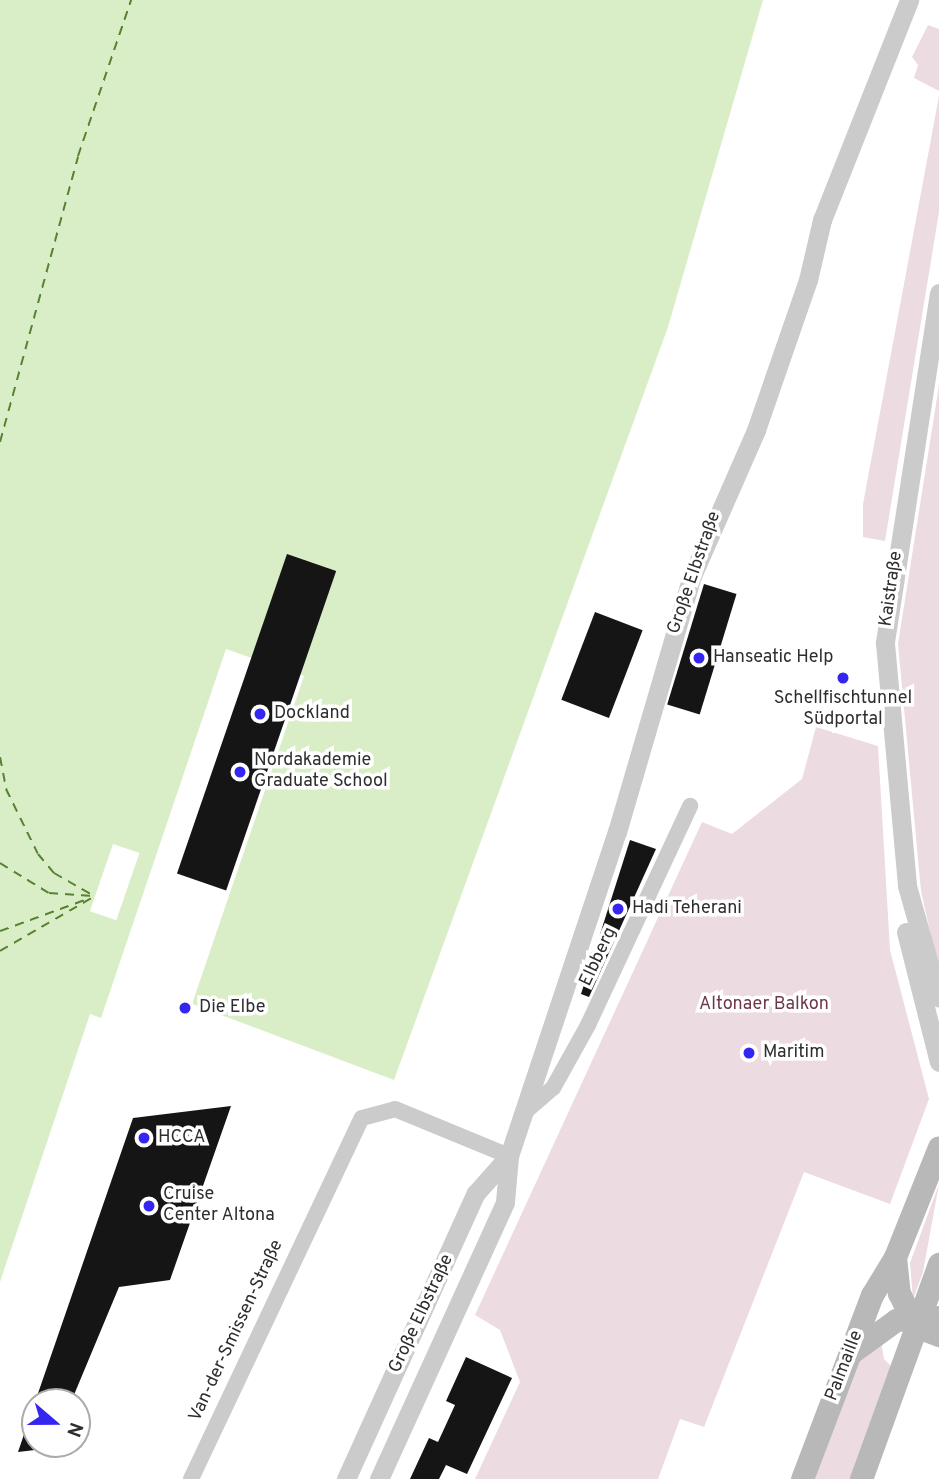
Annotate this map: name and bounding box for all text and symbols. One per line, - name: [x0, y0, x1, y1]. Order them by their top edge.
- street label: Große Elbstraße: [664, 509, 726, 637]
- street label: Kaistraße: [876, 550, 908, 628]
- place label: Hanseatic Help: [713, 647, 833, 669]
- marker: Hanseatic Help: [691, 650, 707, 666]
- marker: Schellfischtunnel Südportal: [835, 670, 851, 686]
- place label: Schellfischtunnel Südportal: [774, 689, 912, 732]
- place label: Dockland: [274, 703, 350, 725]
- marker: Dockland: [252, 706, 268, 722]
- place label: Nordakademie Graduate School: [254, 751, 388, 794]
- marker: Nordakademie Graduate School: [232, 764, 248, 780]
- place label: Hadi Teherani: [632, 898, 743, 920]
- marker: Hadi Teherani: [610, 901, 626, 917]
- street label: Elbberg: [576, 924, 622, 990]
- park label: Altonaer Balkon: [699, 994, 829, 1016]
- place label: Die Elbe: [199, 997, 265, 1019]
- marker: Die Elbe: [177, 1000, 193, 1016]
- place label: Maritim: [763, 1042, 824, 1064]
- marker: Maritim: [741, 1045, 757, 1061]
- place label: HCCA: [158, 1127, 206, 1149]
- marker: HCCA: [136, 1130, 152, 1146]
- place label: Cruise Center Altona: [163, 1185, 275, 1228]
- marker: Cruise Center Altona: [141, 1198, 157, 1214]
- street label: Van-der-Smissen-Straße: [185, 1237, 289, 1425]
- street label: Große Elbstraße: [385, 1251, 459, 1377]
- street label: Palmaille: [822, 1328, 868, 1404]
- north arrow: [21, 1388, 91, 1458]
- text: N: [60, 1419, 87, 1440]

